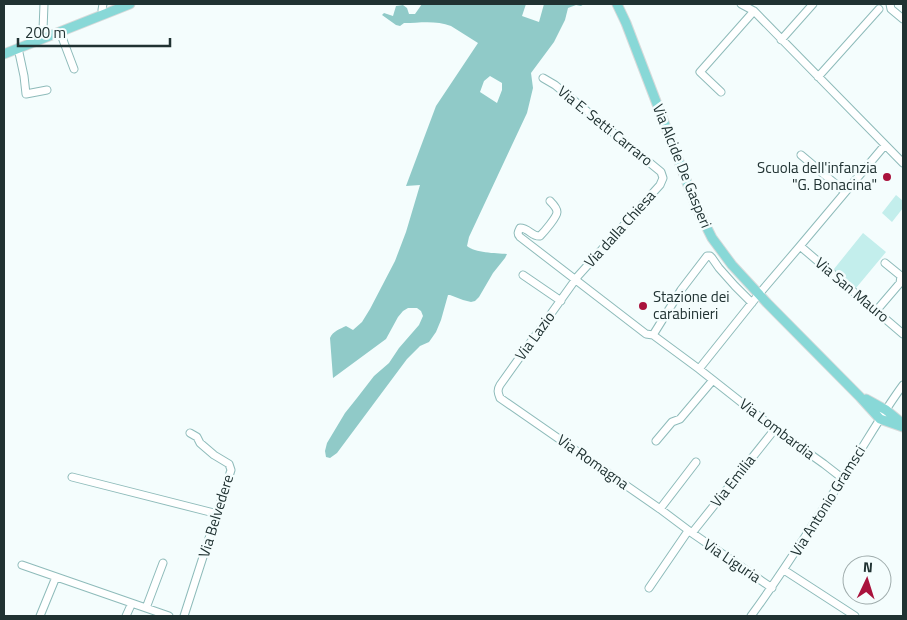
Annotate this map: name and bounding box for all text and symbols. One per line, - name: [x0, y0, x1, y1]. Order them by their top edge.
- scale bar: [18, 15, 170, 47]
- text: 200 m: [25, 21, 66, 44]
- street label: Via E. Setti Carraro: [553, 80, 658, 171]
- street label: Via Alcide De Gasperi: [647, 100, 718, 231]
- place label: Scuola dell'infanzia "G. Bonacina": [757, 156, 877, 196]
- marker: Scuola dell'infanzia "G. Bonacina": [881, 171, 893, 183]
- street label: Via dalla Chiesa: [578, 184, 661, 273]
- street label: Via San Mauro: [810, 252, 895, 328]
- place label: Stazione dei carabinieri: [653, 285, 730, 325]
- marker: Stazione dei carabinieri: [637, 300, 649, 312]
- street label: Via Lazio: [509, 306, 560, 365]
- street label: Via Lombardia: [735, 392, 820, 465]
- street label: Via Romagna: [553, 428, 634, 495]
- street label: Via Antonio Gramsci: [784, 441, 871, 561]
- street label: Via Emilia: [705, 449, 761, 512]
- street label: Via Belvedere: [192, 471, 239, 560]
- street label: Via Liguria: [699, 533, 766, 589]
- north arrow: [842, 555, 892, 605]
- text: N: [862, 556, 874, 577]

